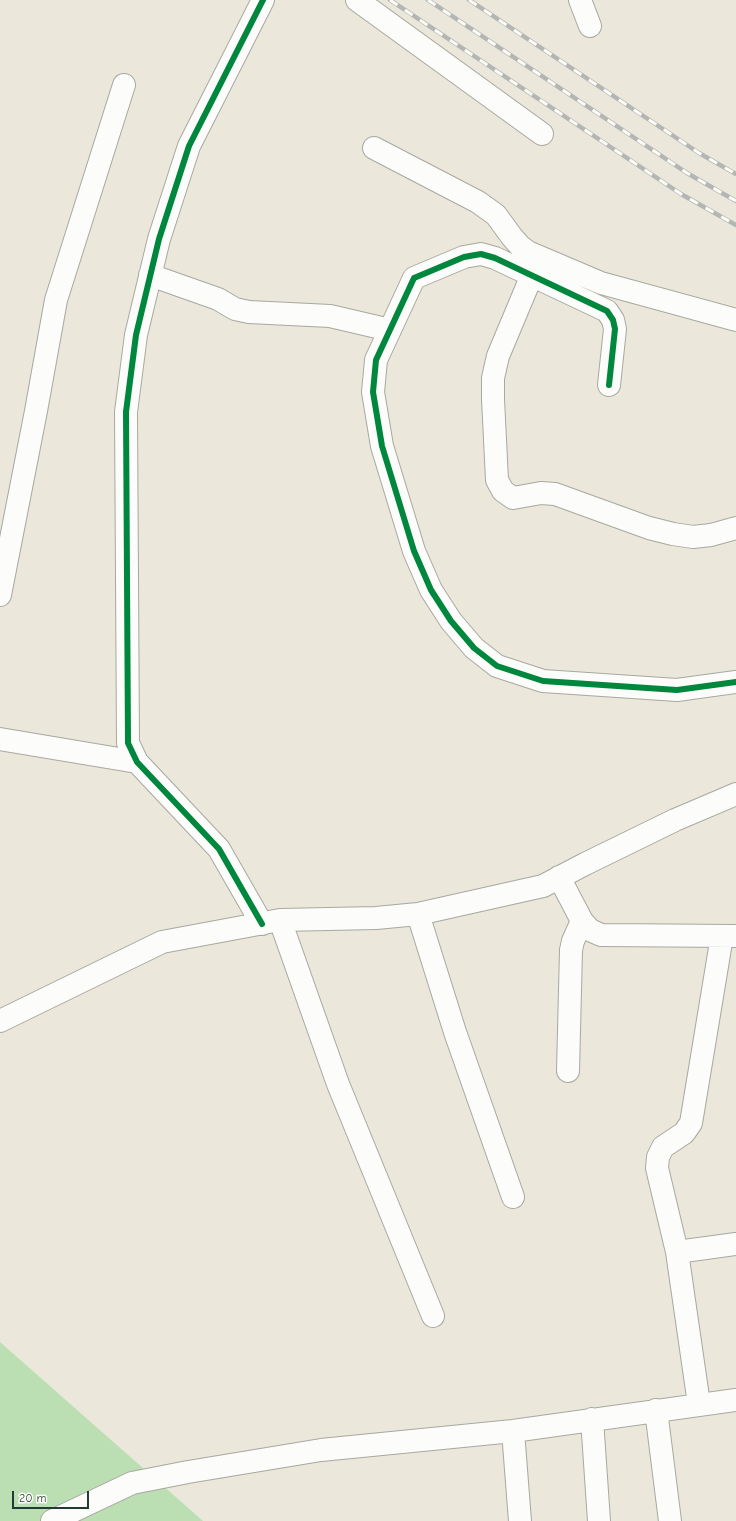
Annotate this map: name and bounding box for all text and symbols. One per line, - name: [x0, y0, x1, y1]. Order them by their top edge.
- scale bar: [14, 1483, 91, 1509]
- text: 20 m: [19, 1491, 47, 1505]

